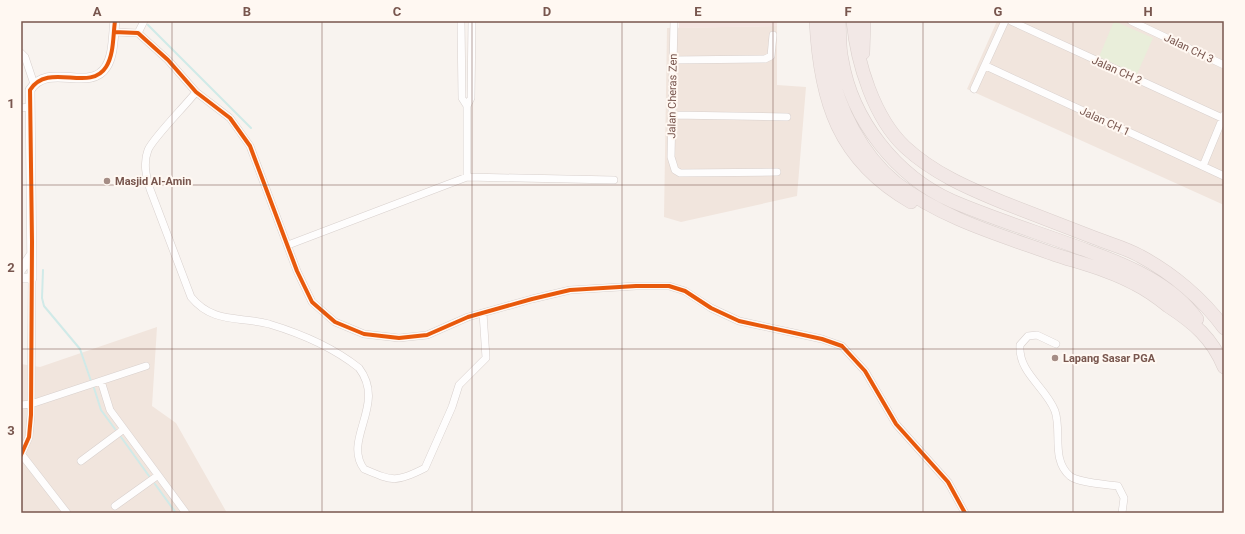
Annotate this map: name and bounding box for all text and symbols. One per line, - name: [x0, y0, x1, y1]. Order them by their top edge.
- text: A: [93, 4, 102, 19]
- text: B: [243, 4, 251, 19]
- text: C: [393, 4, 402, 19]
- text: D: [543, 4, 551, 19]
- text: E: [694, 4, 702, 19]
- text: F: [844, 4, 852, 19]
- text: G: [994, 4, 1003, 19]
- text: H: [1143, 4, 1153, 19]
- street label: Jalan CH 3: [1162, 31, 1216, 66]
- street label: Jalan Cheras Zen: [665, 53, 680, 139]
- street label: Jalan CH 2: [1090, 54, 1144, 87]
- text: 1: [7, 96, 15, 111]
- street label: Jalan CH 1: [1078, 104, 1132, 139]
- place label: Masjid Al-Amin: [115, 175, 191, 188]
- marker: Masjid Al-Amin: [102, 176, 112, 186]
- text: 2: [7, 260, 15, 275]
- place label: Lapang Sasar PGA: [1063, 352, 1156, 365]
- marker: Lapang Sasar PGA: [1050, 353, 1060, 363]
- text: 3: [7, 423, 15, 438]

